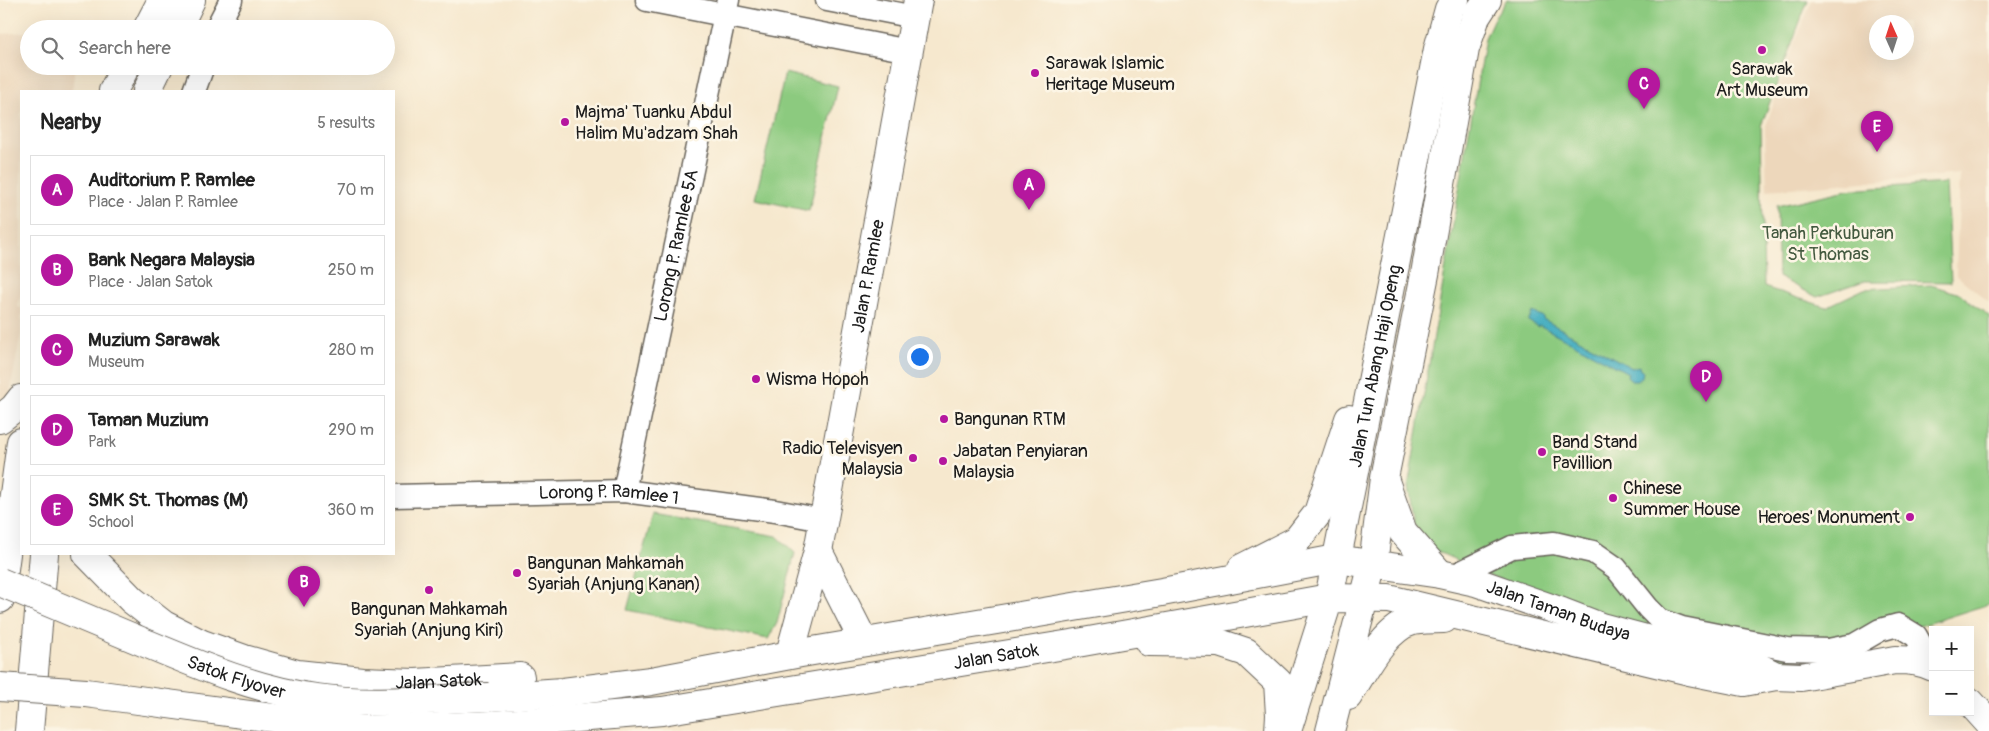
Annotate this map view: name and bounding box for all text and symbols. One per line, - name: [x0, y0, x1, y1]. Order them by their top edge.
- north arrow: [1869, 15, 1914, 60]
- search box: [20, 20, 395, 75]
- icon: search: [38, 34, 66, 62]
- text: Search here: [78, 36, 171, 60]
- marker: Sarawak Art Museum: [1756, 44, 1768, 56]
- place label: Sarawak Islamic Heritage Museum: [1045, 52, 1175, 96]
- place label: Sarawak Art Museum: [1716, 58, 1808, 102]
- marker: Sarawak Islamic Heritage Museum: [1029, 67, 1041, 79]
- pin: C: [1628, 68, 1660, 109]
- place label: Majma' Tuanku Abdul Halim Mu'adzam Shah: [575, 101, 738, 145]
- text: Nearby: [40, 109, 101, 136]
- pin: E: [1861, 111, 1893, 152]
- text: 5 results: [317, 113, 375, 133]
- marker: Majma' Tuanku Abdul Halim Mu'adzam Shah: [559, 116, 571, 128]
- street label: Lorong P. Ramlee 5A: [649, 167, 704, 324]
- text: Auditorium P. Ramlee: [88, 168, 255, 192]
- pin: A: [1013, 169, 1045, 210]
- text: A: [52, 180, 62, 200]
- text: 70 m: [337, 180, 374, 200]
- text: Place · Jalan P. Ramlee: [88, 192, 238, 212]
- street label: Jalan P. Ramlee: [847, 218, 890, 335]
- park label: Tanah Perkuburan St Thomas: [1762, 222, 1894, 266]
- text: Bank Negara Malaysia: [88, 248, 255, 272]
- text: B: [52, 260, 62, 280]
- text: 250 m: [328, 260, 374, 280]
- street label: Jalan Tun Abang Haji Openg: [1344, 263, 1407, 469]
- text: Place · Jalan Satok: [88, 272, 213, 292]
- text: Muzium Sarawak: [88, 328, 220, 352]
- text: C: [52, 340, 62, 360]
- text: 280 m: [328, 340, 374, 360]
- your location: [907, 344, 933, 370]
- text: Museum: [88, 352, 144, 372]
- pin: D: [1690, 361, 1722, 402]
- place label: Wisma Hopoh: [766, 368, 869, 391]
- marker: Wisma Hopoh: [750, 373, 762, 385]
- text: Taman Muzium: [88, 408, 209, 432]
- place label: Bangunan RTM: [954, 408, 1066, 431]
- marker: Bangunan RTM: [938, 413, 950, 425]
- text: D: [52, 420, 62, 440]
- text: 290 m: [328, 420, 374, 440]
- place label: Band Stand Pavillion: [1552, 431, 1638, 475]
- text: Park: [88, 432, 116, 452]
- place label: Radio Televisyen Malaysia: [782, 437, 903, 481]
- place label: Jabatan Penyiaran Malaysia: [953, 440, 1088, 484]
- marker: Band Stand Pavillion: [1536, 446, 1548, 458]
- marker: Radio Televisyen Malaysia: [907, 452, 919, 464]
- marker: Jabatan Penyiaran Malaysia: [937, 455, 949, 467]
- place label: Chinese Summer House: [1623, 477, 1740, 521]
- street label: Lorong P. Ramlee 1: [538, 480, 680, 510]
- text: SMK St. Thomas (M): [88, 488, 249, 512]
- marker: Chinese Summer House: [1607, 492, 1619, 504]
- text: E: [53, 500, 61, 520]
- text: 360 m: [327, 500, 374, 520]
- place label: Heroes' Monument: [1757, 506, 1901, 529]
- marker: Heroes' Monument: [1904, 511, 1916, 523]
- text: School: [88, 512, 134, 532]
- place label: Bangunan Mahkamah Syariah (Anjung Kanan): [527, 552, 701, 596]
- pin: B: [288, 566, 320, 607]
- marker: Bangunan Mahkamah Syariah (Anjung Kanan): [511, 567, 523, 579]
- street label: Jalan Taman Budaya: [1483, 576, 1633, 646]
- marker: Bangunan Mahkamah Syariah (Anjung Kiri): [423, 584, 435, 596]
- place label: Bangunan Mahkamah Syariah (Anjung Kiri): [351, 598, 507, 642]
- map controls: [1929, 626, 1974, 716]
- button: +: [1929, 626, 1974, 671]
- street label: Jalan Satok: [952, 638, 1041, 675]
- street label: Satok Flyover: [183, 650, 288, 704]
- street label: Jalan Satok: [395, 668, 483, 695]
- button: −: [1929, 671, 1974, 716]

